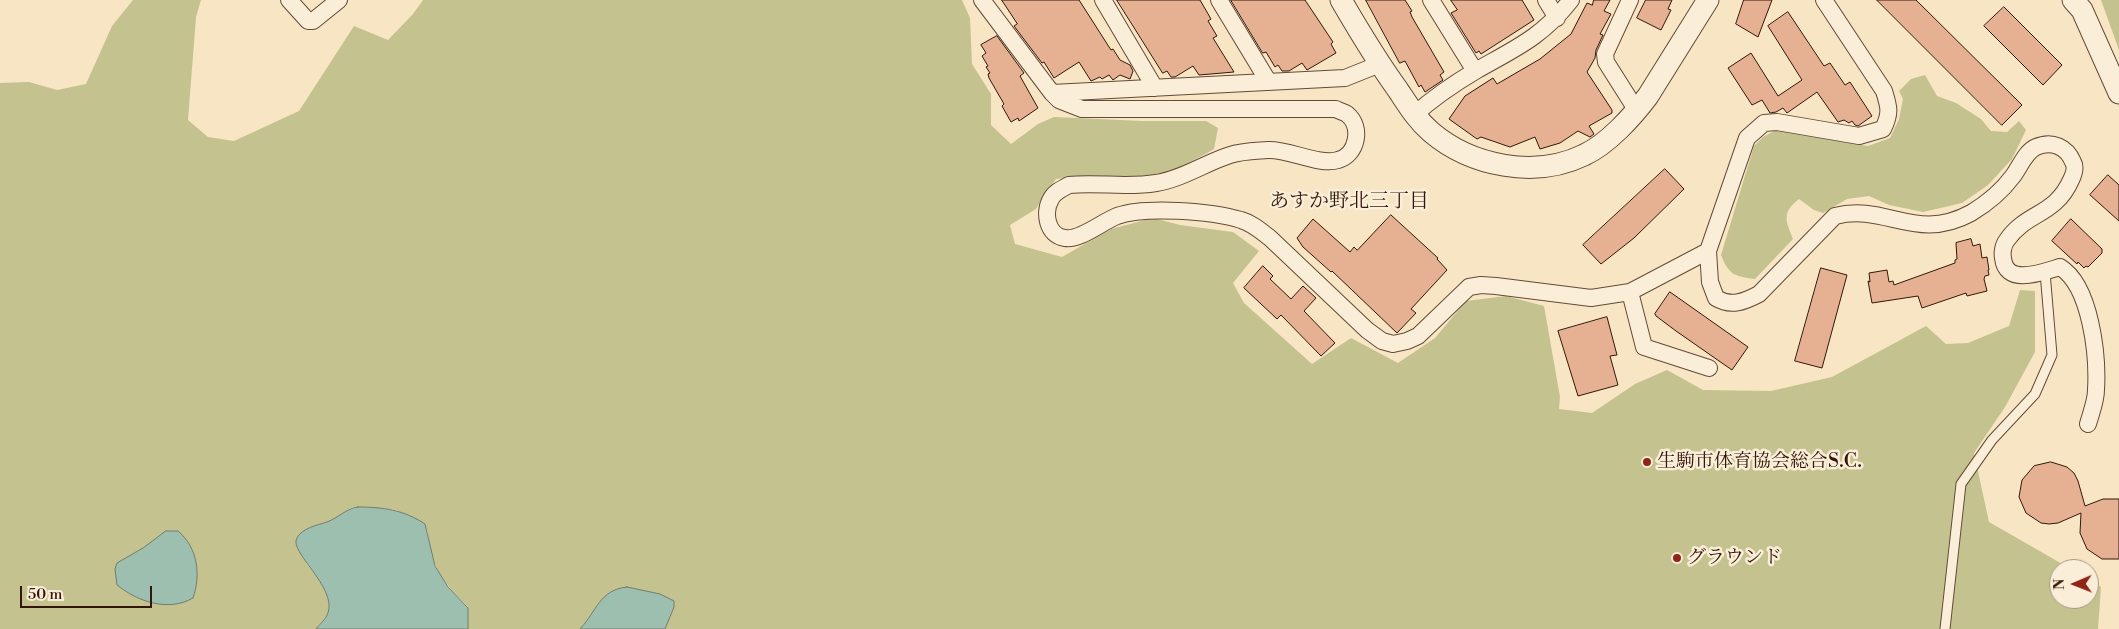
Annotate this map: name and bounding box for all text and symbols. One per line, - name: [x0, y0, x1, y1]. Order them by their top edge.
- district label: あすか野北三丁目: [1269, 190, 1429, 214]
- place label: 生駒市体育協会総合S.C.: [1657, 451, 1862, 473]
- marker: 生駒市体育協会総合S.C.: [1641, 456, 1653, 468]
- place label: グラウンド: [1687, 547, 1782, 569]
- marker: グラウンド: [1671, 552, 1683, 564]
- north arrow: [2049, 559, 2099, 609]
- scale bar: [22, 576, 155, 608]
- text: N: [2051, 579, 2069, 590]
- text: 50 m: [28, 585, 62, 604]

